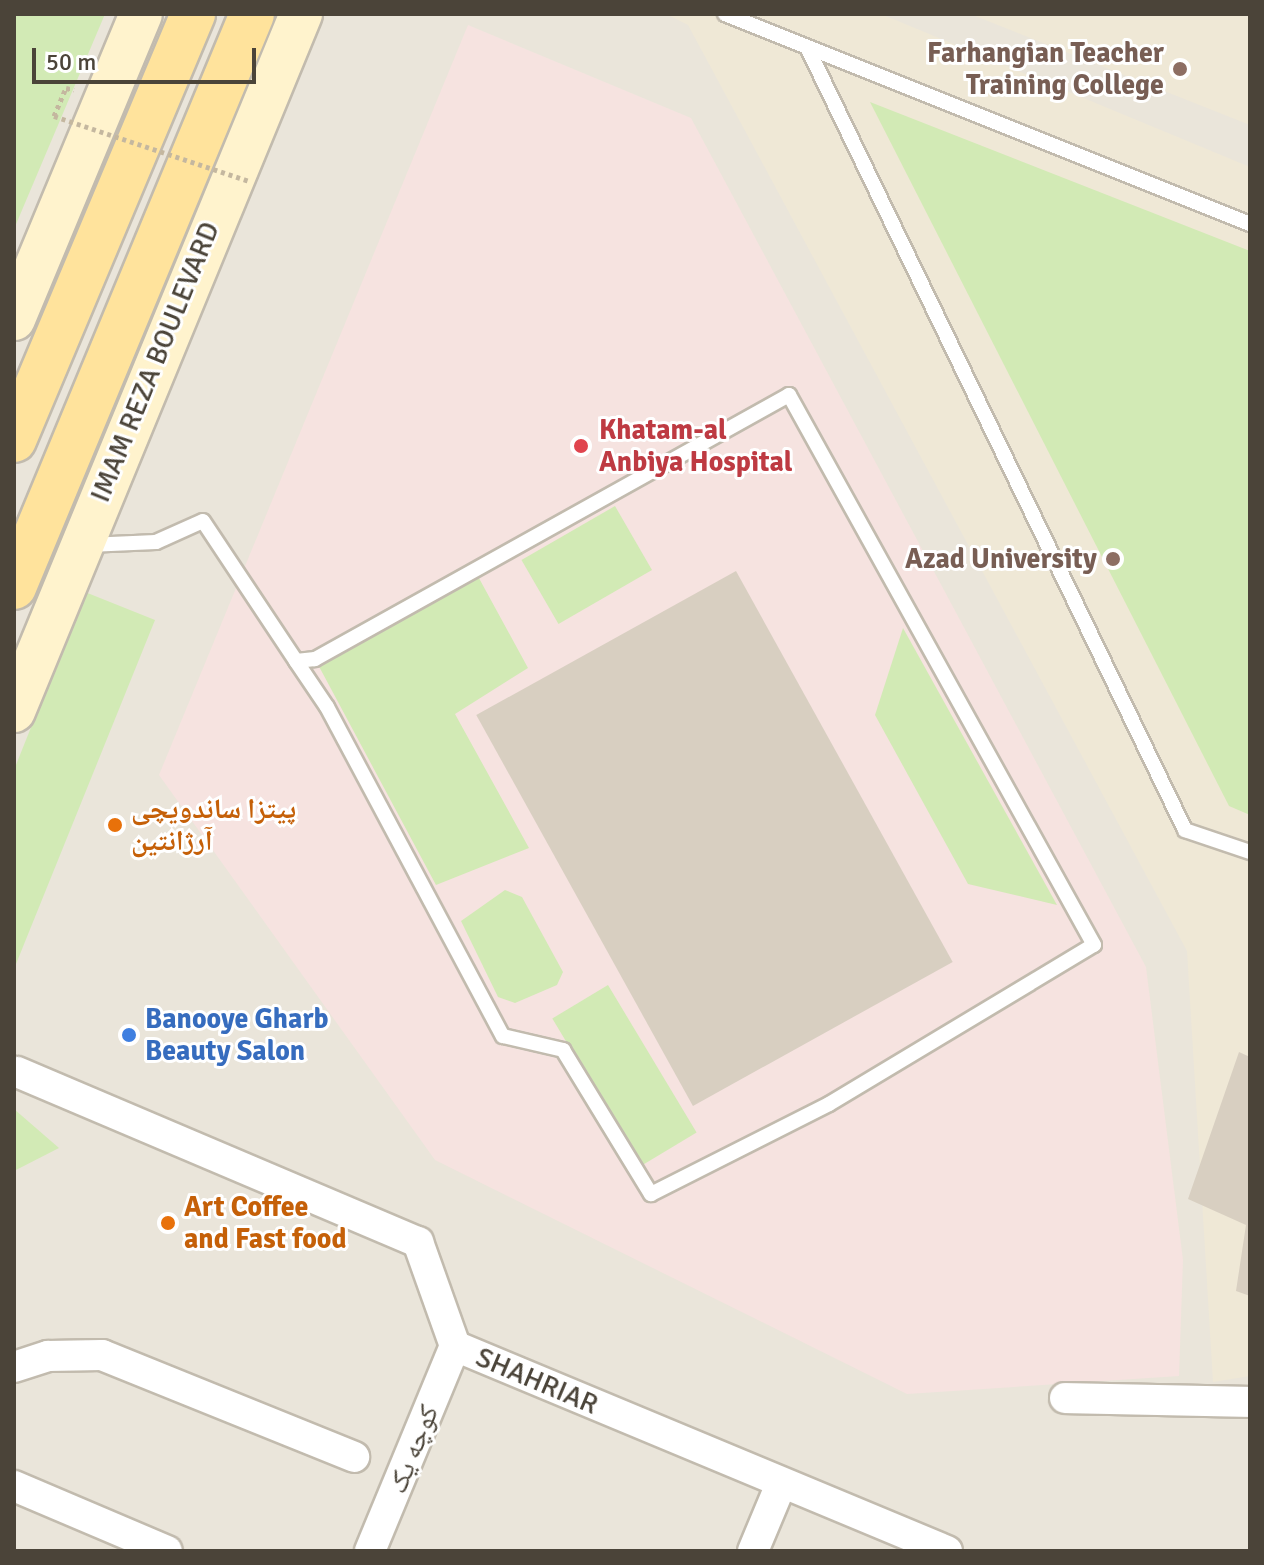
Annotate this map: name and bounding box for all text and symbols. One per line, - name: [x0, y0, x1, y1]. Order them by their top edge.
- scale bar: [36, 32, 260, 82]
- place label: Farhangian Teacher Training College: [927, 36, 1164, 102]
- text: 50 m: [46, 47, 96, 77]
- marker: Farhangian Teacher Training College: [1171, 60, 1189, 78]
- street label: IMAM REZA BOULEVARD: [83, 217, 227, 507]
- place label: Khatam-al Anbiya Hospital: [599, 413, 793, 479]
- marker: Khatam-al Anbiya Hospital: [570, 435, 592, 457]
- place label: Azad University: [905, 542, 1097, 576]
- marker: Azad University: [1104, 550, 1122, 568]
- place label: پیتزا ساندویچی آرژانتین: [131, 792, 296, 858]
- marker: پیتزا ساندویچی آرژانتین: [106, 816, 124, 834]
- place label: Banooye Gharb Beauty Salon: [145, 1002, 329, 1068]
- marker: Banooye Gharb Beauty Salon: [120, 1026, 138, 1044]
- place label: Art Coffee and Fast food: [184, 1190, 347, 1256]
- marker: Art Coffee and Fast food: [159, 1214, 177, 1232]
- street label: SHAHRIAR: [471, 1340, 603, 1422]
- street label: کوچه یک: [380, 1400, 446, 1498]

